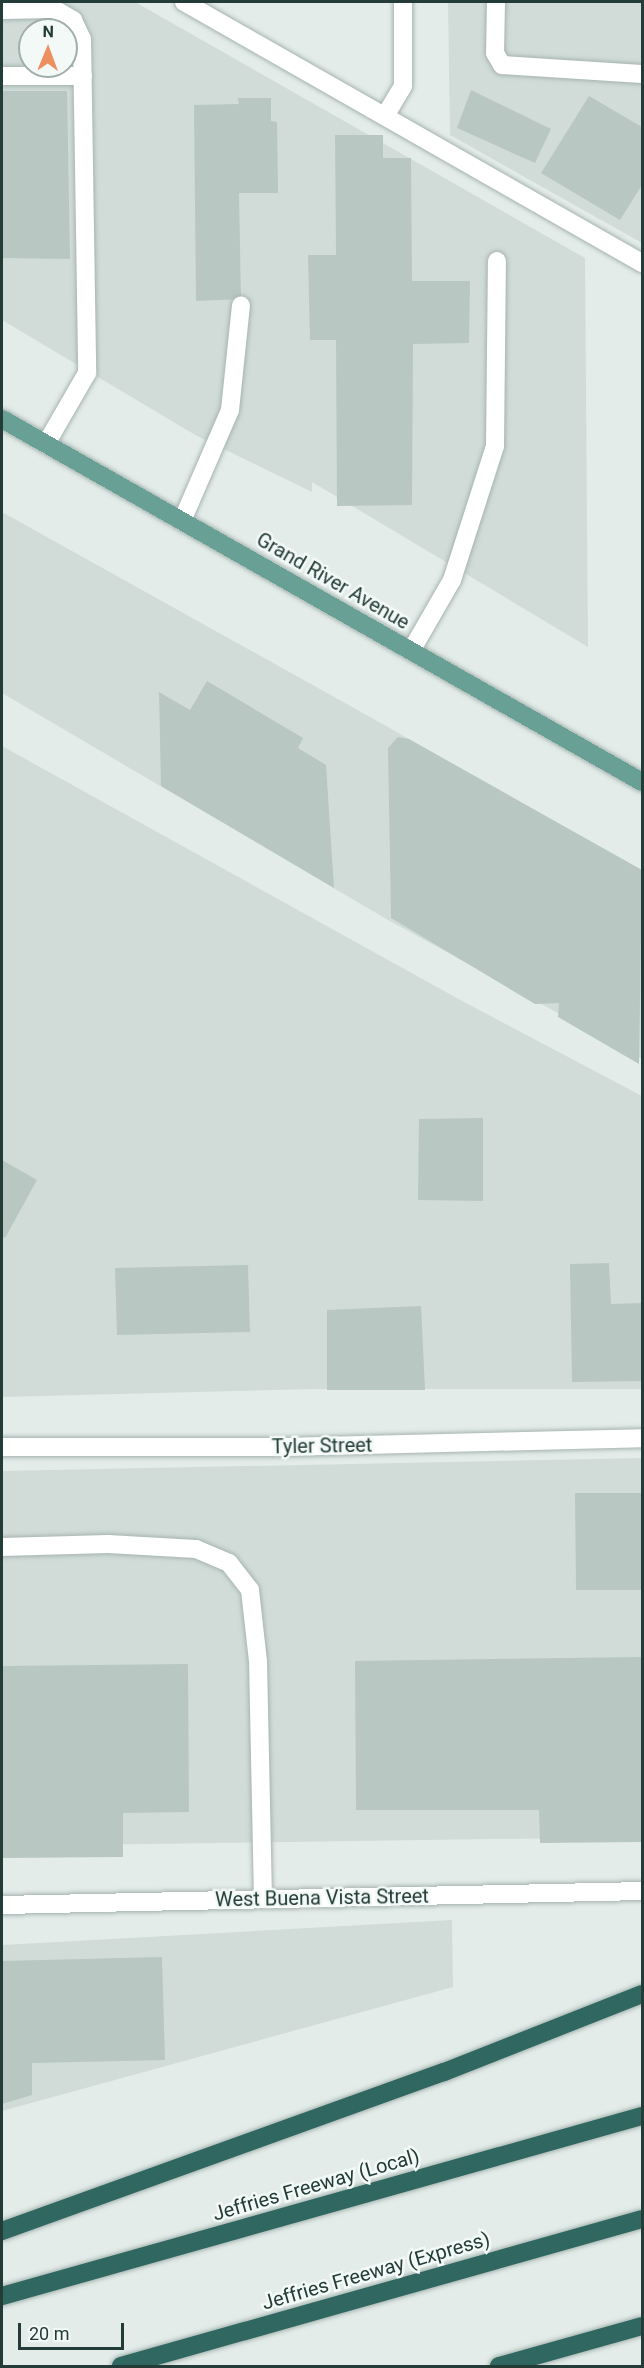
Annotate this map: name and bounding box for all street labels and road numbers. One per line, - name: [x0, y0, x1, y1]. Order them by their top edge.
- street label: Grand River Avenue: [252, 527, 414, 635]
- street label: Tyler Street: [271, 1433, 373, 1459]
- street label: West Buena Vista Street: [215, 1884, 429, 1912]
- street label: Jeffries Freeway (Local): [210, 2144, 422, 2226]
- street label: Jeffries Freeway (Express): [259, 2227, 493, 2315]

